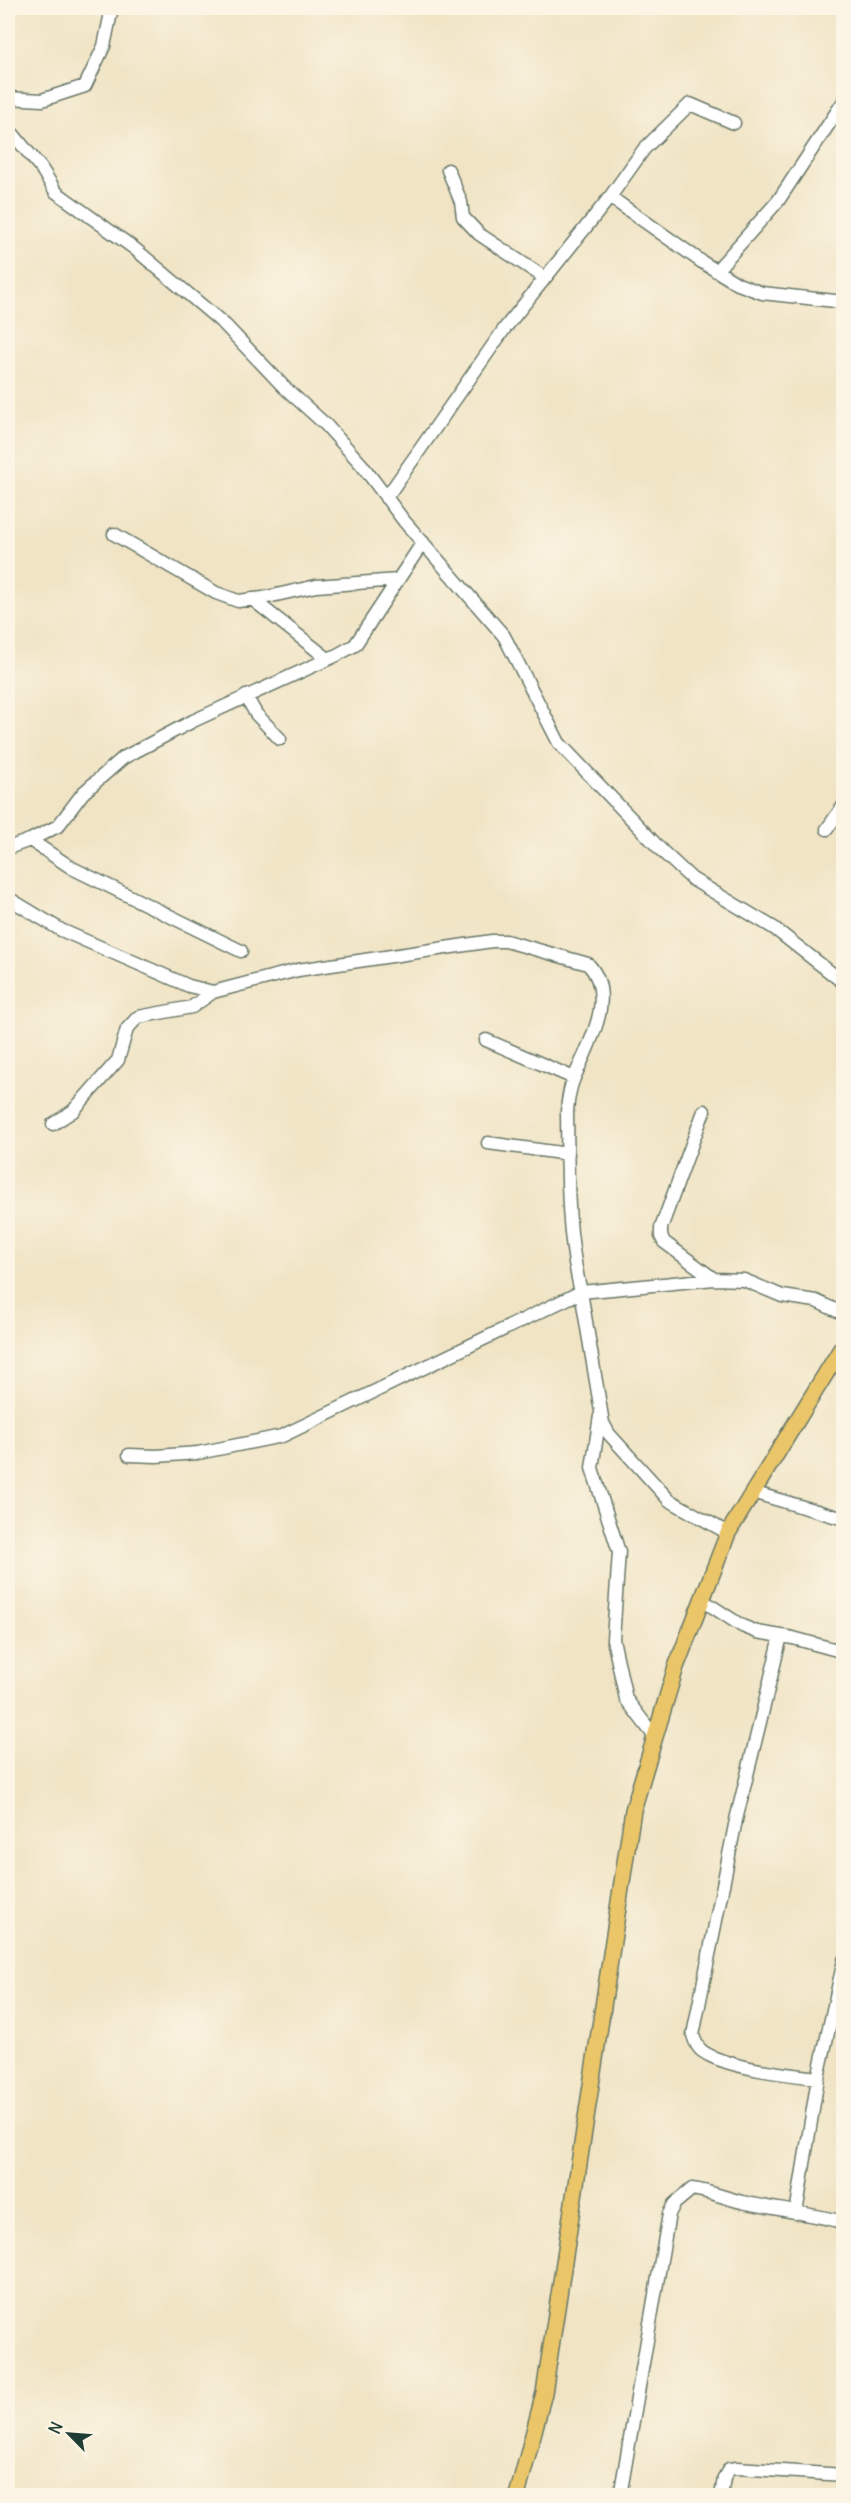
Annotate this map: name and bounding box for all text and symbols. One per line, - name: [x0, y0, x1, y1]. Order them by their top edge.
- north arrow: [39, 2404, 99, 2464]
- text: N: [44, 2418, 67, 2437]

